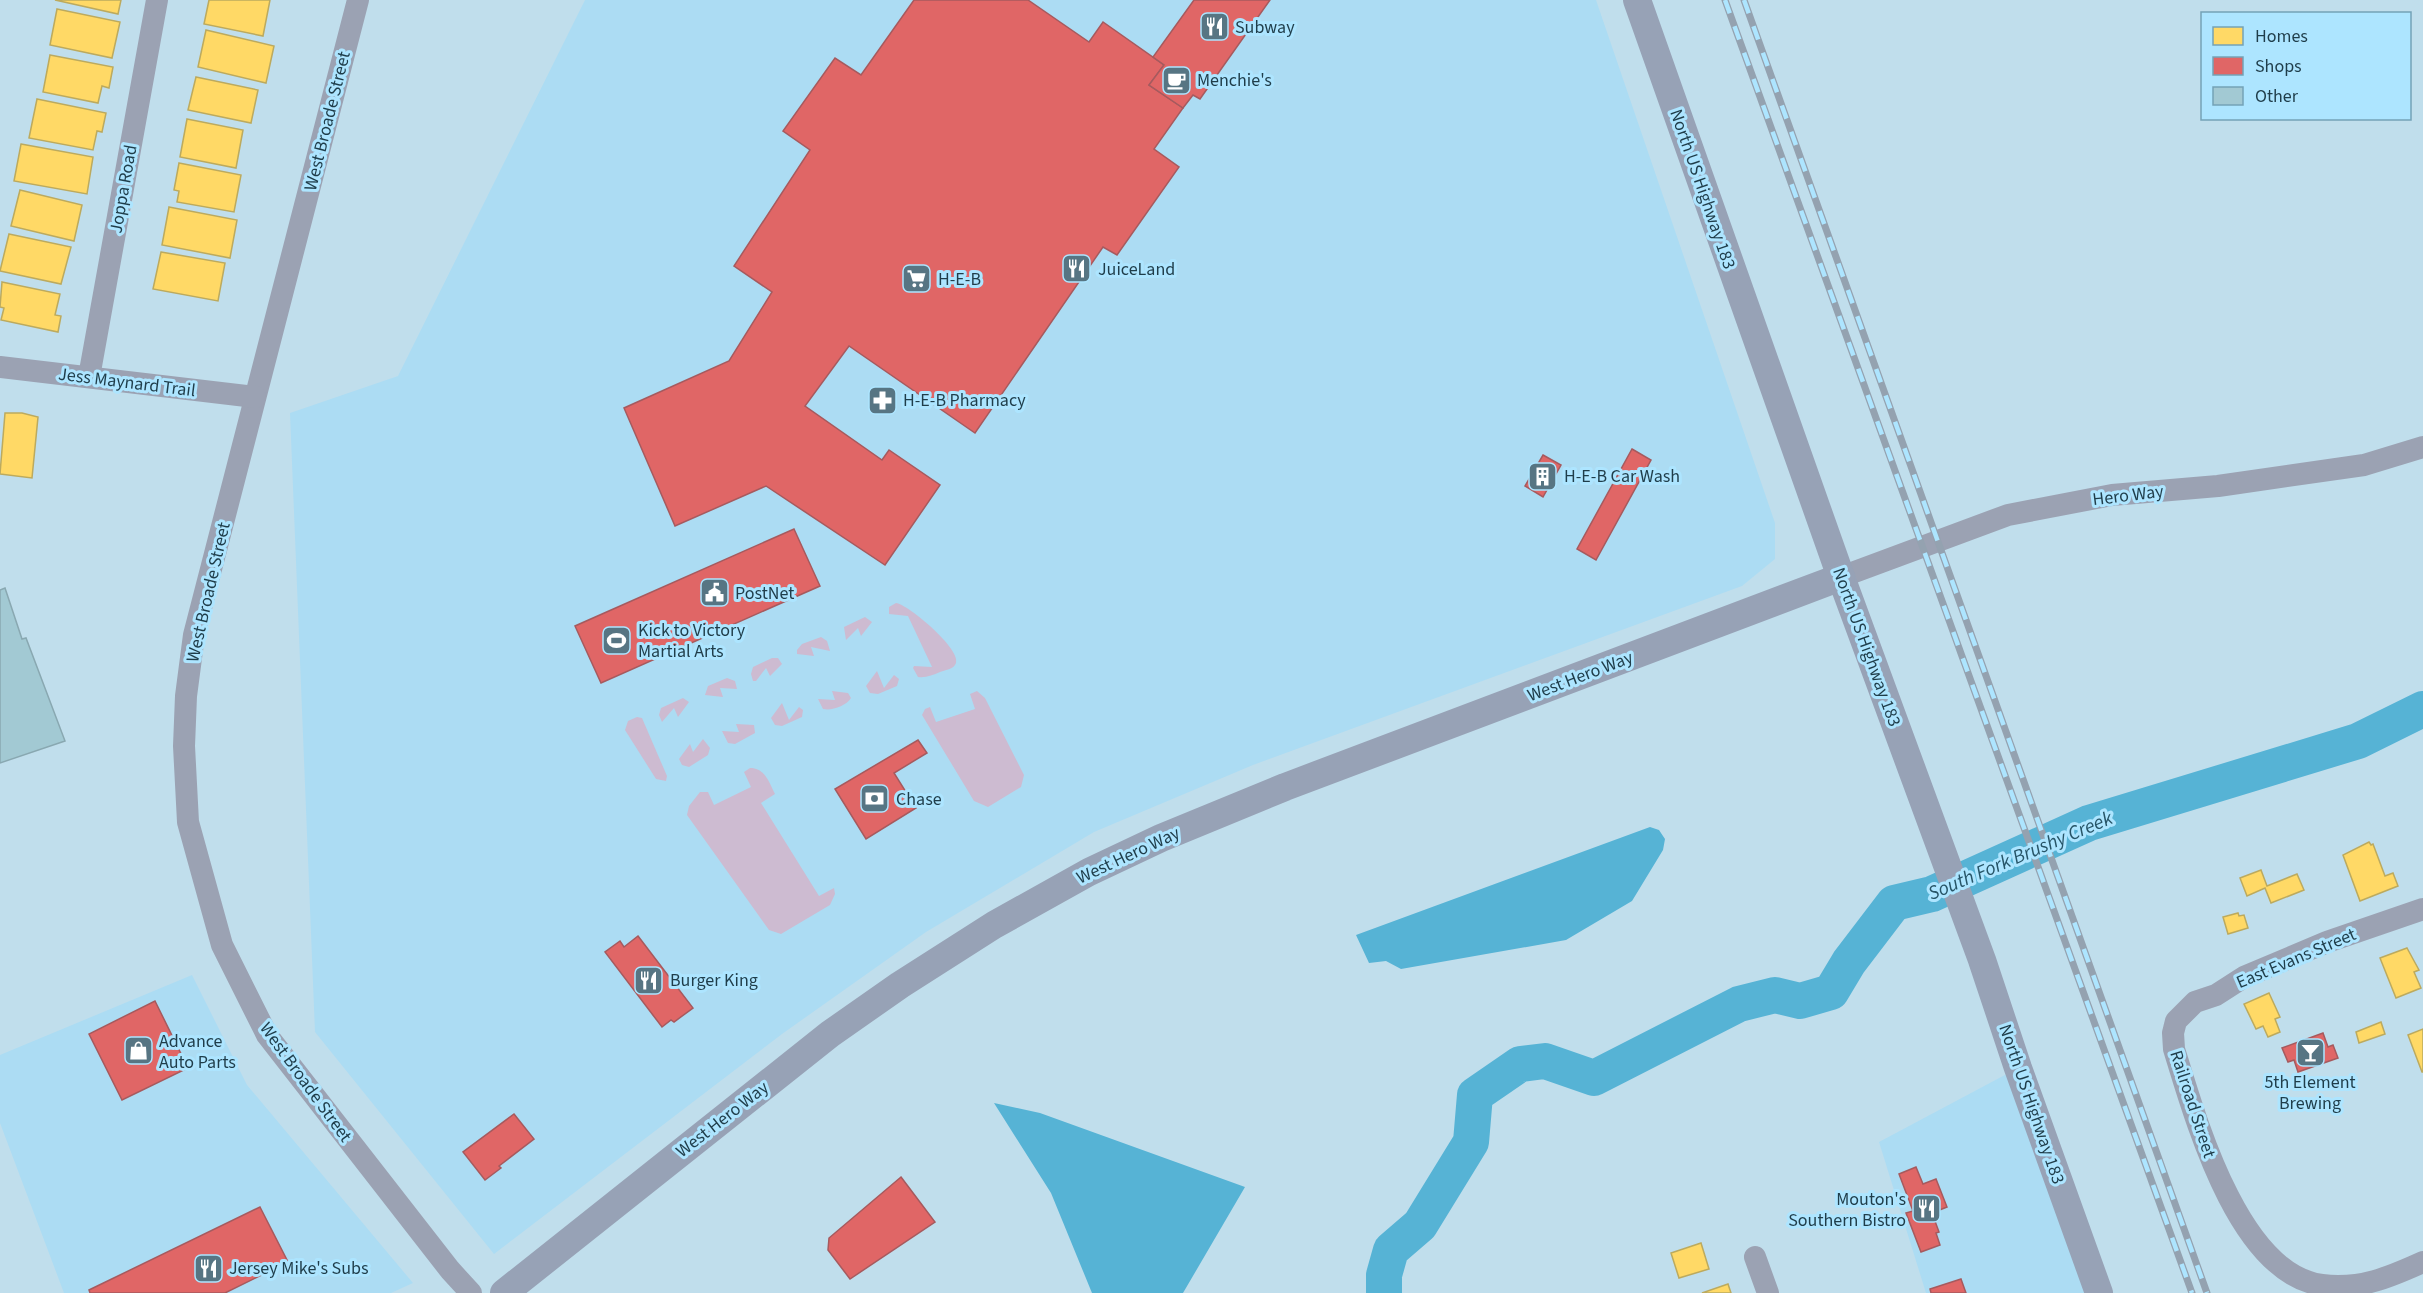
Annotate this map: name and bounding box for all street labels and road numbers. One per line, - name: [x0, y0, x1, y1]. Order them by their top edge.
- street label: West Broade Street: [298, 49, 357, 193]
- street label: North US Highway 183: [1663, 106, 1742, 272]
- street label: Joppa Road: [103, 143, 144, 235]
- street label: Jess Maynard Trail: [57, 362, 197, 403]
- street label: Hero Way: [2091, 479, 2166, 512]
- street label: West Broade Street: [180, 520, 237, 664]
- street label: North US Highway 183: [1826, 564, 1907, 730]
- street label: West Hero Way: [1524, 645, 1637, 708]
- street label: West Hero Way: [1072, 820, 1184, 890]
- street label: East Evans Street: [2232, 922, 2360, 995]
- street label: West Broade Street: [254, 1017, 358, 1147]
- street label: North US Highway 183: [1992, 1021, 2071, 1187]
- street label: Railroad Street: [2163, 1047, 2222, 1161]
- street label: West Hero Way: [671, 1075, 774, 1164]

